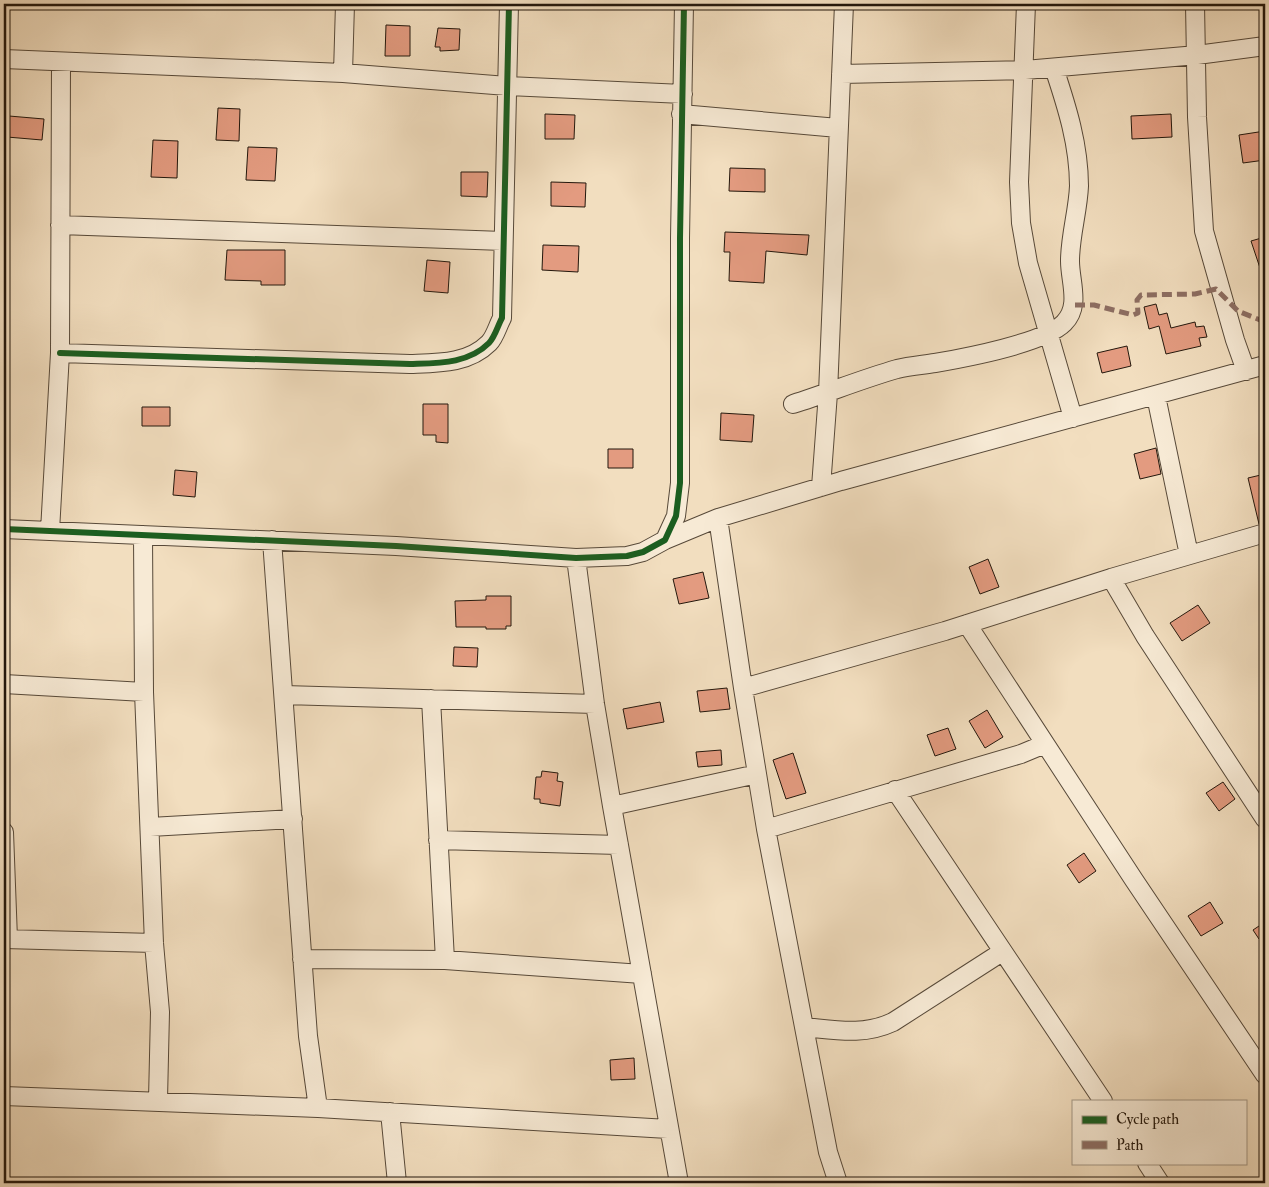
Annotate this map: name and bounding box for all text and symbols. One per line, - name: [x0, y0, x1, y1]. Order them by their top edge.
- legend: [1072, 1100, 1246, 1164]
- text: Cycle path: [1116, 1110, 1179, 1130]
- text: Path: [1116, 1136, 1143, 1155]

